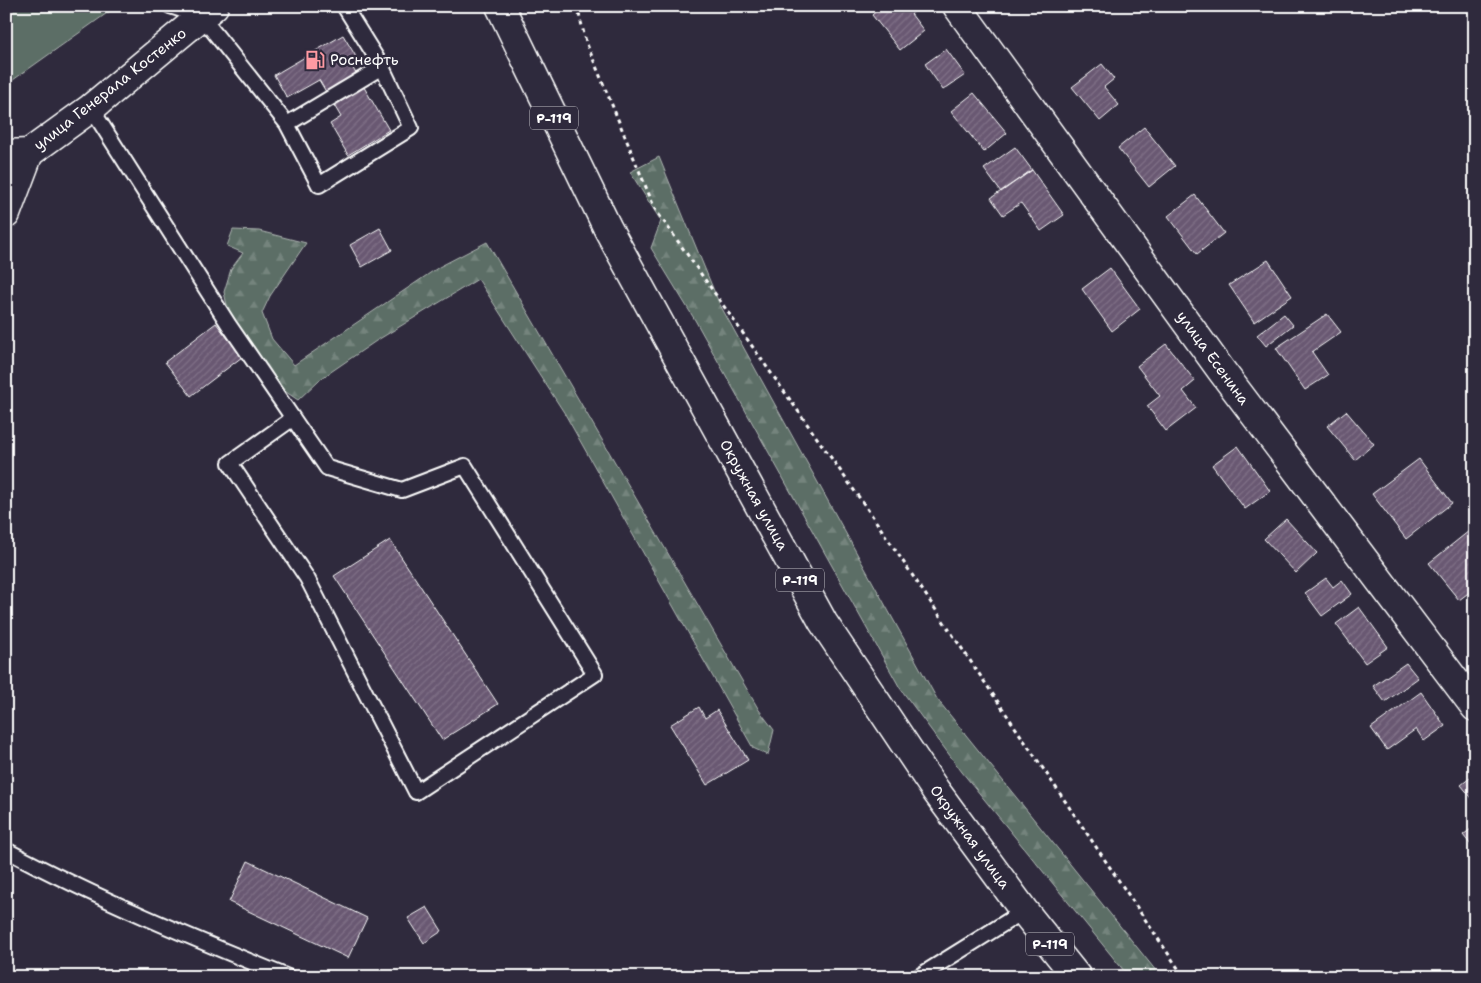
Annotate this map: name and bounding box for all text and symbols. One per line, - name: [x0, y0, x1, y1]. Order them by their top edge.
- street label: улица Генерала Костенко: [29, 23, 191, 155]
- fuel station icon: Роснефть: [304, 49, 326, 71]
- place label: Роснефть: [330, 50, 399, 70]
- road number: Р-119: [530, 106, 578, 130]
- street label: улица Есенина: [1172, 307, 1254, 410]
- street label: Окружная улица: [715, 436, 793, 555]
- road number: Р-119: [776, 568, 824, 592]
- street label: Окружная улица: [925, 781, 1015, 894]
- road number: Р-119: [1026, 932, 1074, 956]

